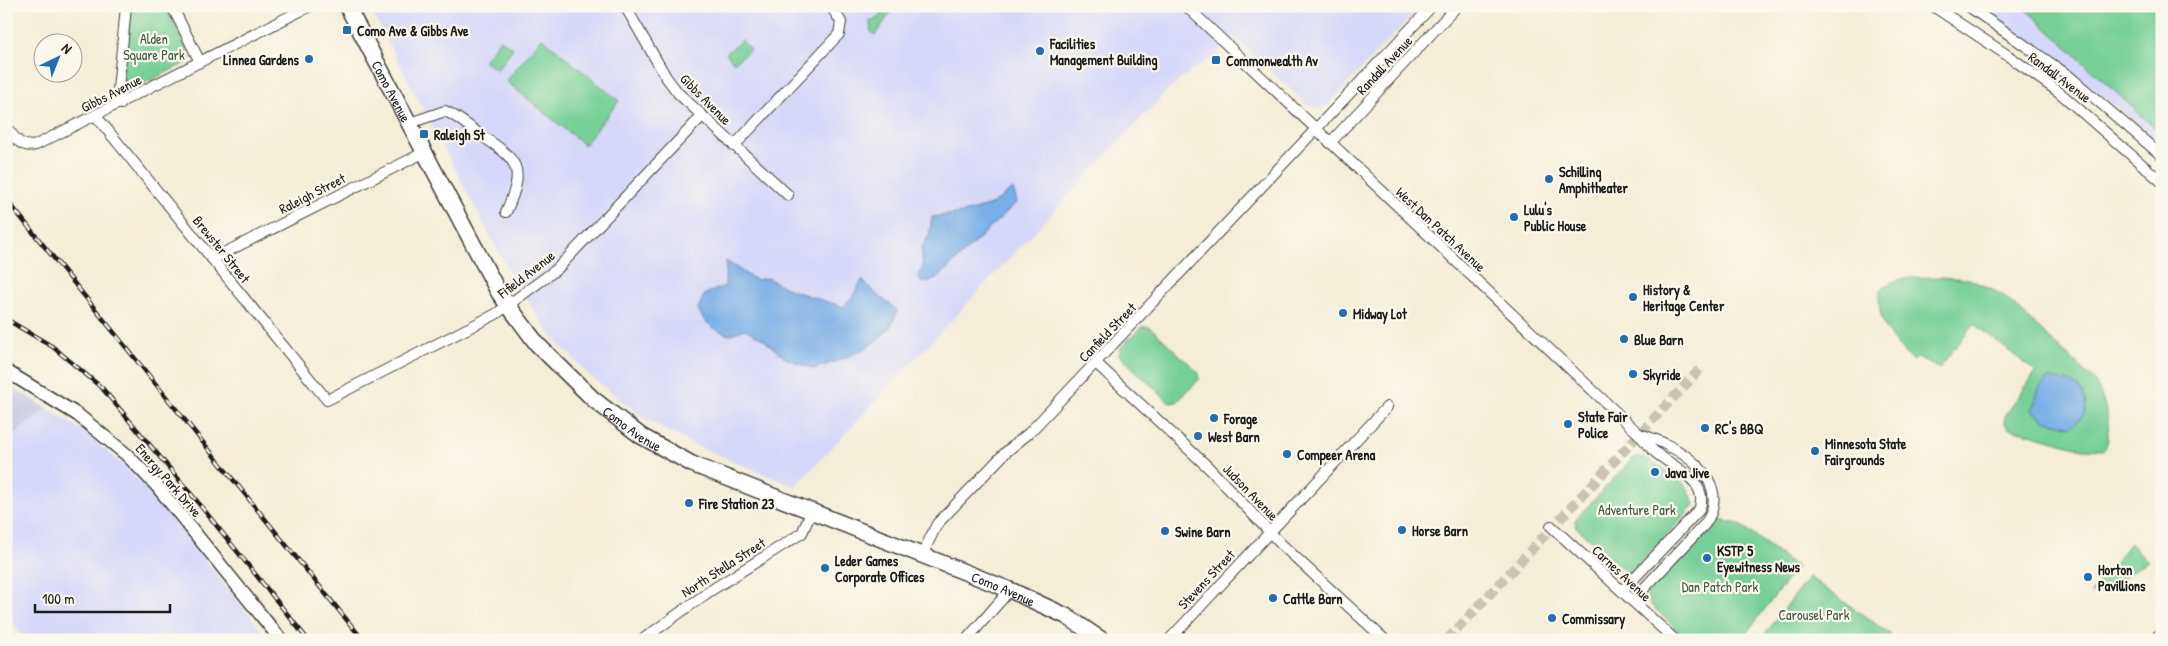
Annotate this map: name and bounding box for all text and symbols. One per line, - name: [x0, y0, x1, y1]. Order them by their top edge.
- place label: Como Ave & Gibbs Ave: [357, 21, 469, 40]
- marker: Como Ave & Gibbs Ave: [341, 24, 353, 36]
- park label: Alden Square Park: [123, 29, 185, 65]
- street label: Randall Avenue: [1352, 31, 1416, 98]
- north arrow: [32, 32, 82, 82]
- place label: Facilities Management Building: [1049, 34, 1158, 71]
- text: N: [58, 39, 77, 58]
- marker: Facilities Management Building: [1034, 45, 1046, 57]
- street label: Randall Avenue: [2025, 47, 2096, 107]
- place label: Linnea Gardens: [223, 50, 300, 69]
- place label: Commonwealth Av: [1226, 51, 1318, 70]
- marker: Linnea Gardens: [303, 53, 315, 65]
- marker: Commonwealth Av: [1210, 54, 1222, 66]
- street label: Como Avenue: [368, 57, 416, 125]
- street label: Gibbs Avenue: [77, 69, 145, 116]
- street label: Gibbs Avenue: [676, 69, 736, 129]
- place label: Raleigh St: [434, 125, 486, 146]
- marker: Raleigh St: [418, 128, 430, 140]
- place label: Schilling Amphitheater: [1559, 162, 1629, 199]
- street label: Raleigh Street: [276, 168, 349, 219]
- marker: Schilling Amphitheater: [1543, 173, 1555, 185]
- street label: West Dan Patch Avenue: [1392, 182, 1490, 276]
- place label: Lulu's Public House: [1524, 200, 1587, 235]
- street label: Brewster Street: [189, 211, 255, 287]
- marker: Lulu's Public House: [1508, 211, 1520, 223]
- street label: Fifield Avenue: [493, 245, 559, 303]
- place label: History & Heritage Center: [1643, 280, 1725, 317]
- marker: History & Heritage Center: [1627, 291, 1639, 303]
- street label: Canfield Street: [1074, 298, 1140, 366]
- place label: Midway Lot: [1353, 304, 1408, 325]
- marker: Midway Lot: [1337, 307, 1349, 319]
- place label: Blue Barn: [1634, 330, 1684, 349]
- marker: Blue Barn: [1618, 333, 1630, 345]
- place label: Skyride: [1643, 365, 1681, 386]
- marker: Skyride: [1627, 368, 1639, 380]
- street label: Como Avenue: [599, 401, 665, 455]
- place label: State Fair Police: [1578, 407, 1628, 442]
- place label: Forage: [1223, 409, 1258, 430]
- marker: Forage: [1208, 412, 1220, 424]
- marker: State Fair Police: [1562, 418, 1574, 430]
- place label: RC's BBQ: [1715, 419, 1763, 438]
- marker: RC's BBQ: [1699, 422, 1711, 434]
- place label: West Barn: [1208, 427, 1260, 446]
- marker: West Barn: [1192, 430, 1204, 442]
- place label: Minnesota State Fairgrounds: [1824, 434, 1907, 471]
- street label: Energy Park Drive: [131, 439, 207, 522]
- place label: Compeer Arena: [1297, 445, 1376, 466]
- marker: Minnesota State Fairgrounds: [1809, 445, 1821, 457]
- marker: Compeer Arena: [1281, 448, 1293, 460]
- street label: Judson Avenue: [1219, 459, 1283, 525]
- place label: Java Jive: [1665, 463, 1710, 482]
- marker: Java Jive: [1649, 466, 1661, 478]
- place label: Fire Station 23: [698, 494, 775, 513]
- marker: Fire Station 23: [683, 497, 695, 509]
- park label: Adventure Park: [1598, 500, 1676, 519]
- place label: Horse Barn: [1412, 521, 1468, 540]
- place label: Swine Barn: [1175, 522, 1230, 541]
- marker: Horse Barn: [1396, 524, 1408, 536]
- marker: Swine Barn: [1159, 525, 1171, 537]
- street label: North Stella Street: [677, 533, 769, 601]
- street label: Carnes Avenue: [1588, 541, 1656, 606]
- place label: KSTP 5 Eyewitness News: [1717, 541, 1801, 578]
- street label: Stevens Street: [1173, 545, 1239, 613]
- place label: Leder Games Corporate Offices: [835, 551, 925, 588]
- marker: KSTP 5 Eyewitness News: [1701, 552, 1713, 564]
- place label: Horton Pavillions: [2098, 560, 2146, 595]
- marker: Leder Games Corporate Offices: [819, 562, 831, 574]
- street label: Como Avenue: [969, 566, 1039, 610]
- marker: Horton Pavillions: [2082, 571, 2094, 583]
- park label: Dan Patch Park: [1682, 577, 1759, 596]
- scale bar: [35, 581, 170, 613]
- text: 100 m: [42, 588, 75, 609]
- place label: Cattle Barn: [1283, 589, 1343, 608]
- marker: Cattle Barn: [1267, 592, 1279, 604]
- park label: Carousel Park: [1778, 605, 1850, 624]
- place label: Commissary: [1562, 609, 1625, 630]
- marker: Commissary: [1546, 612, 1558, 624]

